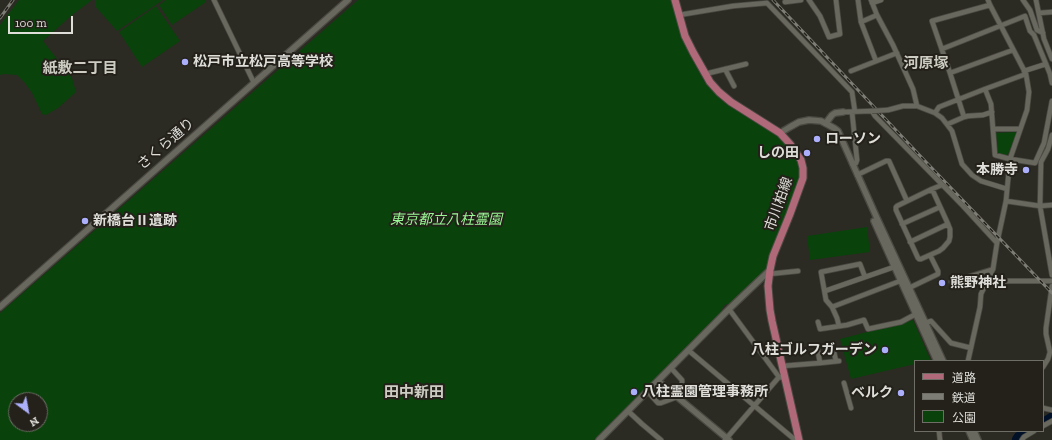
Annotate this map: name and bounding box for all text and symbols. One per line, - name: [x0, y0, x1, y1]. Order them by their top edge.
- scale bar: [10, 8, 75, 34]
- text: 100 m: [15, 16, 47, 30]
- place label: 松戸市立松戸高等学校: [193, 54, 333, 70]
- district label: 河原塚: [904, 55, 948, 73]
- marker: 松戸市立松戸高等学校: [180, 57, 190, 67]
- district label: 紙敷二丁目: [43, 60, 117, 78]
- street label: さくら通り: [134, 115, 198, 173]
- place label: ローソン: [825, 131, 881, 147]
- marker: ローソン: [812, 134, 822, 144]
- place label: しの田: [757, 145, 799, 161]
- marker: しの田: [802, 148, 812, 158]
- place label: 本勝寺: [976, 162, 1018, 178]
- marker: 本勝寺: [1021, 165, 1031, 175]
- street label: 市川柏線: [762, 175, 796, 233]
- park label: 東京都立八柱霊園: [390, 212, 502, 228]
- place label: 新橋台Ⅱ遺跡: [93, 213, 177, 229]
- marker: 新橋台Ⅱ遺跡: [80, 216, 90, 226]
- place label: 熊野神社: [950, 275, 1006, 291]
- marker: 熊野神社: [937, 278, 947, 288]
- place label: 八柱ゴルフガーデン: [751, 342, 877, 358]
- marker: 八柱ゴルフガーデン: [880, 345, 890, 355]
- legend: [914, 360, 1044, 432]
- text: 道路: [952, 371, 976, 385]
- district label: 田中新田: [384, 384, 444, 402]
- place label: 八柱霊園管理事務所: [642, 384, 768, 400]
- place label: ベルク: [851, 385, 893, 401]
- marker: 八柱霊園管理事務所: [629, 387, 639, 397]
- marker: ベルク: [896, 388, 906, 398]
- text: 鉄道: [952, 391, 976, 405]
- north arrow: [8, 392, 48, 432]
- text: 公園: [952, 411, 976, 425]
- text: N: [27, 414, 41, 429]

